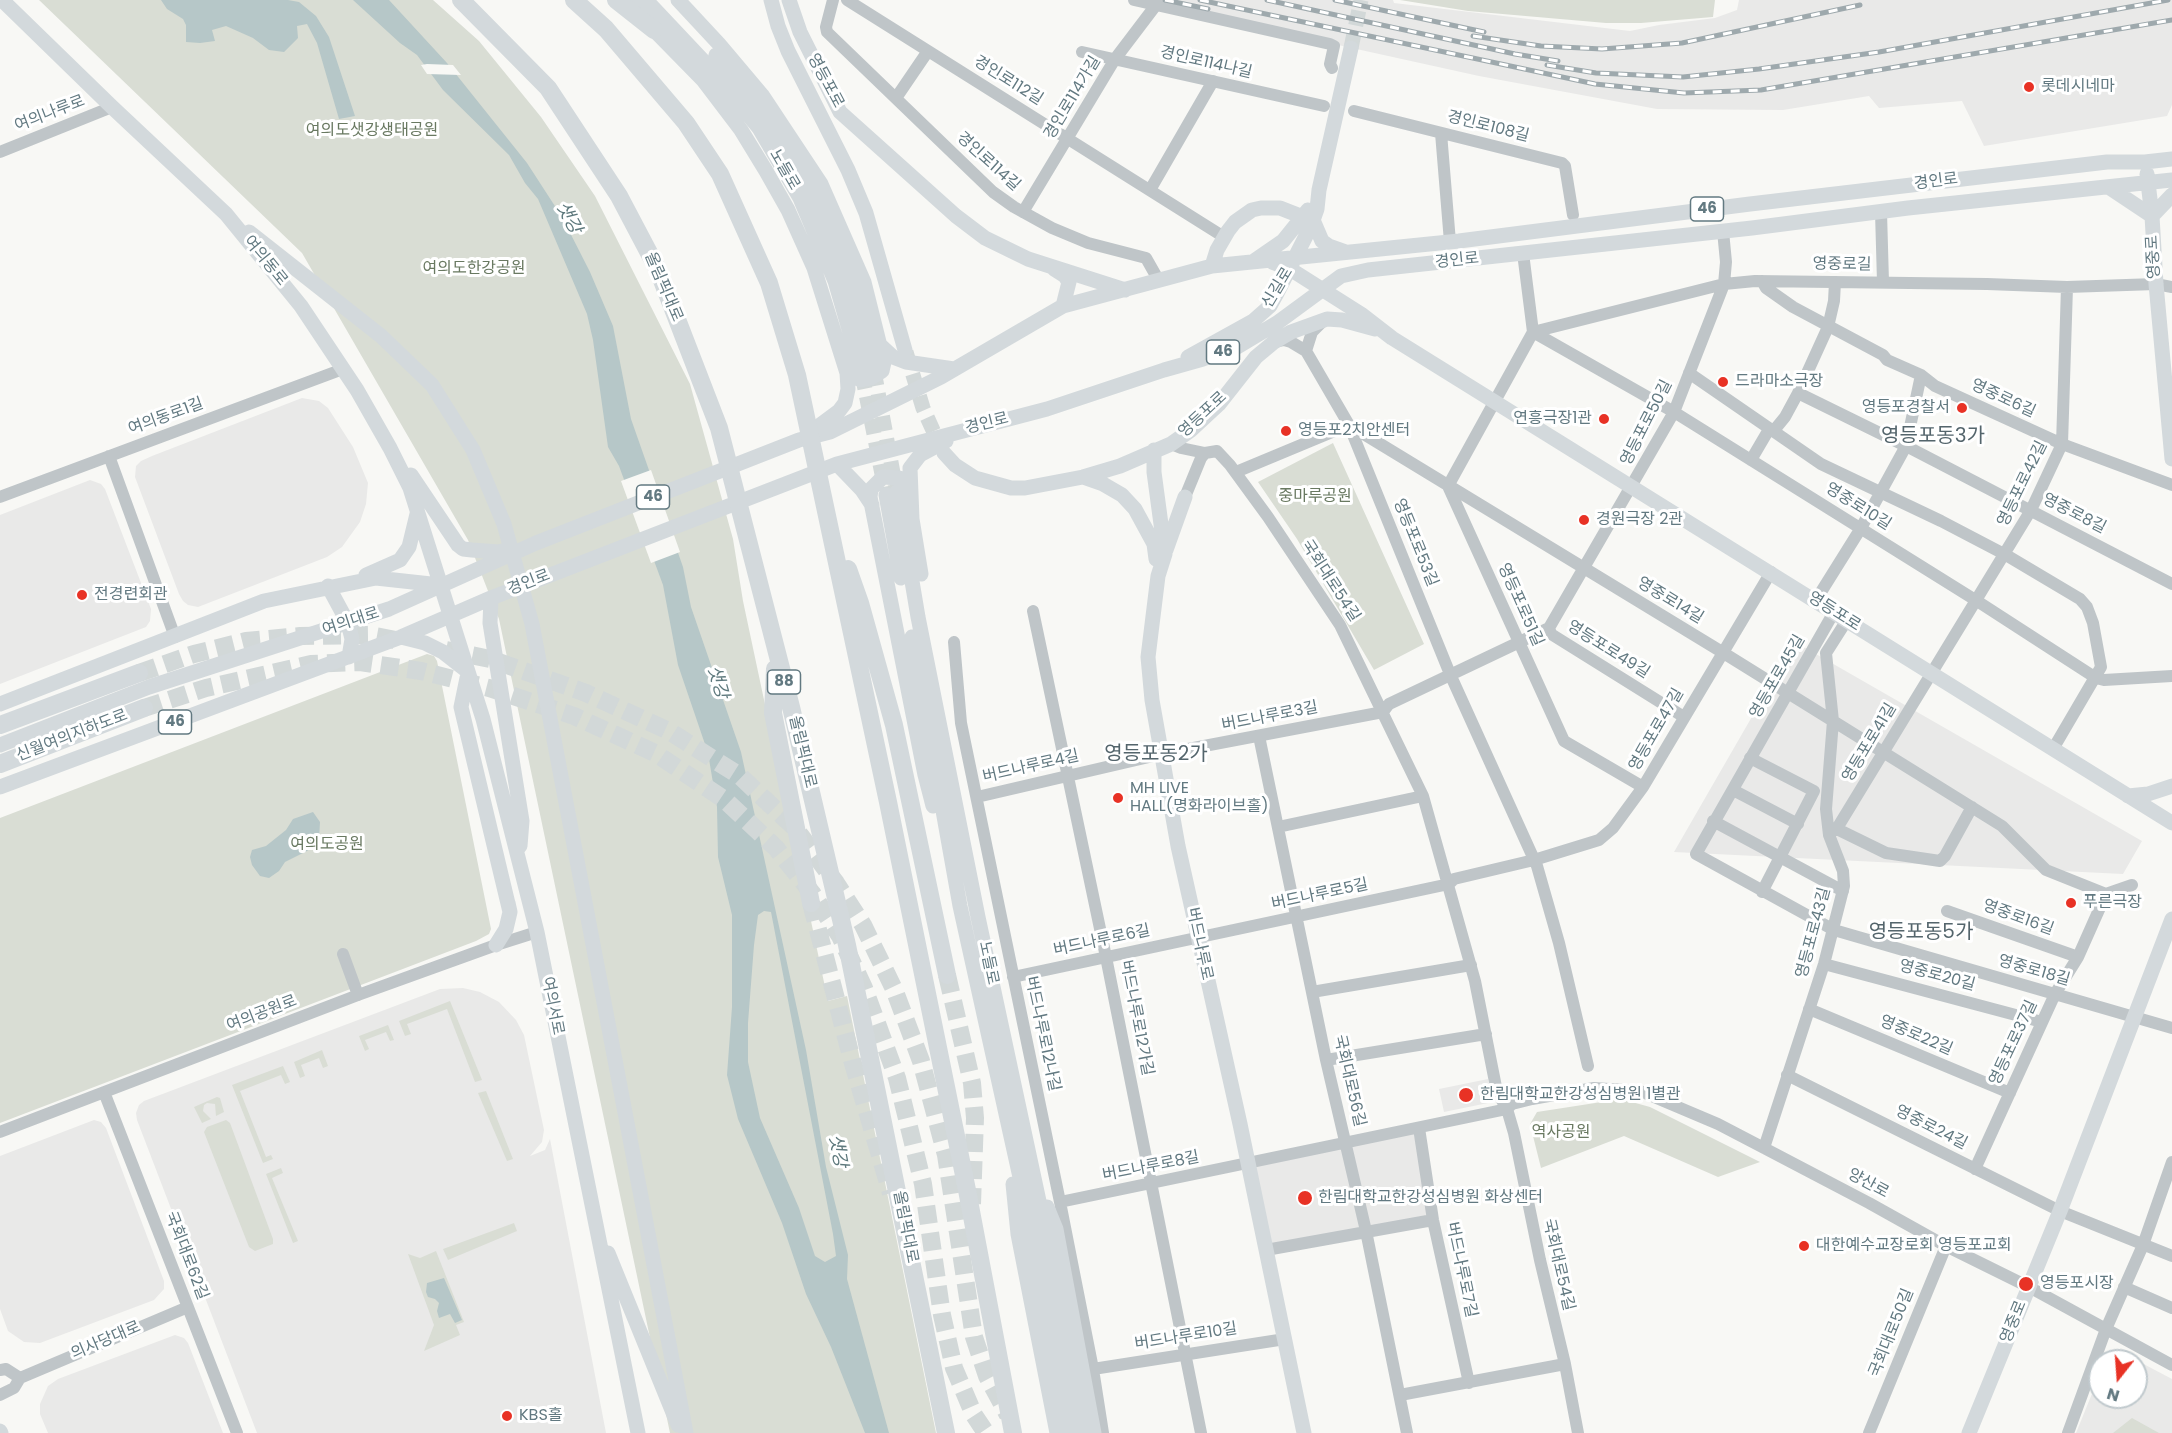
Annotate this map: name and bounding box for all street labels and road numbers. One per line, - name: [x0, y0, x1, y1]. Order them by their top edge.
- street label: 경인로114나길: [1158, 43, 1254, 83]
- street label: 영등포로: [803, 50, 847, 112]
- street label: 경인로112길: [970, 52, 1046, 110]
- street label: 경인로114가길: [1041, 53, 1105, 143]
- street label: 여의나루로: [12, 92, 88, 136]
- street label: 경인로108길: [1445, 108, 1531, 146]
- street label: 경인로114길: [952, 128, 1024, 196]
- street label: 노들로: [765, 146, 803, 194]
- street label: 경인로: [1913, 170, 1959, 194]
- road number: 46: [1690, 197, 1724, 221]
- street label: 여의동로: [239, 232, 291, 290]
- street label: 영중로: [2143, 234, 2165, 280]
- street label: 올림픽대로: [640, 249, 686, 325]
- street label: 경인로: [1434, 249, 1480, 273]
- street label: 영중로길: [1812, 255, 1872, 275]
- street label: 신길로: [1258, 264, 1298, 312]
- road number: 46: [1206, 340, 1240, 364]
- street label: 영중로6길: [1968, 376, 2038, 422]
- street label: 영등포로50길: [1617, 377, 1677, 469]
- street label: 영등포로: [1175, 388, 1231, 442]
- street label: 여의동로1길: [126, 395, 206, 439]
- street label: 경인로: [963, 409, 1011, 439]
- street label: 영등포로42길: [1994, 438, 2052, 530]
- street label: 영중로10길: [1822, 479, 1894, 535]
- road number: 46: [636, 485, 670, 509]
- street label: 영중로8길: [2039, 490, 2109, 538]
- street label: 영등포로53길: [1389, 496, 1441, 590]
- street label: 국회대로54길: [1296, 536, 1364, 626]
- street label: 영등포로51길: [1493, 561, 1547, 649]
- street label: 경인로: [505, 566, 553, 600]
- street label: 영중로14길: [1633, 574, 1707, 628]
- street label: 영등포로: [1804, 588, 1864, 636]
- street label: 여의대로: [320, 604, 382, 640]
- street label: 영등포로49길: [1563, 617, 1653, 683]
- street label: 영등포로45길: [1746, 632, 1810, 722]
- road number: 88: [768, 670, 800, 694]
- street label: 영등포로47길: [1626, 685, 1688, 775]
- street label: 버드나루로3길: [1220, 698, 1320, 736]
- street label: 영등포로41길: [1839, 700, 1901, 786]
- street label: 신월여의지하도로: [14, 706, 130, 766]
- road number: 46: [158, 710, 192, 734]
- street label: 올림픽대로: [784, 714, 820, 790]
- street label: 버드나루로4길: [981, 747, 1081, 787]
- street label: 버드나루로5길: [1270, 875, 1370, 915]
- street label: 영등포로43길: [1793, 886, 1835, 980]
- street label: 영중로16길: [1980, 896, 2056, 940]
- street label: 버드나루로: [1182, 906, 1216, 982]
- street label: 버드나루로6길: [1052, 921, 1152, 961]
- street label: 노들로: [974, 939, 1002, 987]
- street label: 영중로18길: [1996, 952, 2072, 990]
- street label: 영중로20길: [1897, 957, 1977, 995]
- street label: 버드나루로12가길: [1115, 959, 1157, 1077]
- street label: 여의서로: [537, 975, 567, 1037]
- street label: 버드나루로12나길: [1020, 975, 1064, 1093]
- street label: 여의공원로: [224, 992, 300, 1036]
- street label: 영등포로37길: [1986, 997, 2042, 1089]
- street label: 영중로22길: [1877, 1012, 1955, 1060]
- street label: 국회대로56길: [1329, 1033, 1369, 1129]
- street label: 영중로24길: [1892, 1102, 1970, 1154]
- street label: 버드나루로8길: [1101, 1148, 1201, 1186]
- street label: 양산로: [1844, 1165, 1892, 1203]
- street label: 올림픽대로: [889, 1189, 921, 1265]
- street label: 국회대로62길: [160, 1209, 212, 1303]
- street label: 국회대로54길: [1538, 1217, 1578, 1313]
- street label: 버드나루로7길: [1442, 1221, 1480, 1319]
- street label: 국회대로50길: [1866, 1286, 1918, 1380]
- street label: 영중로: [1997, 1298, 2031, 1346]
- street label: 의사당대로: [68, 1318, 144, 1364]
- street label: 버드나루로10길: [1133, 1319, 1239, 1355]

